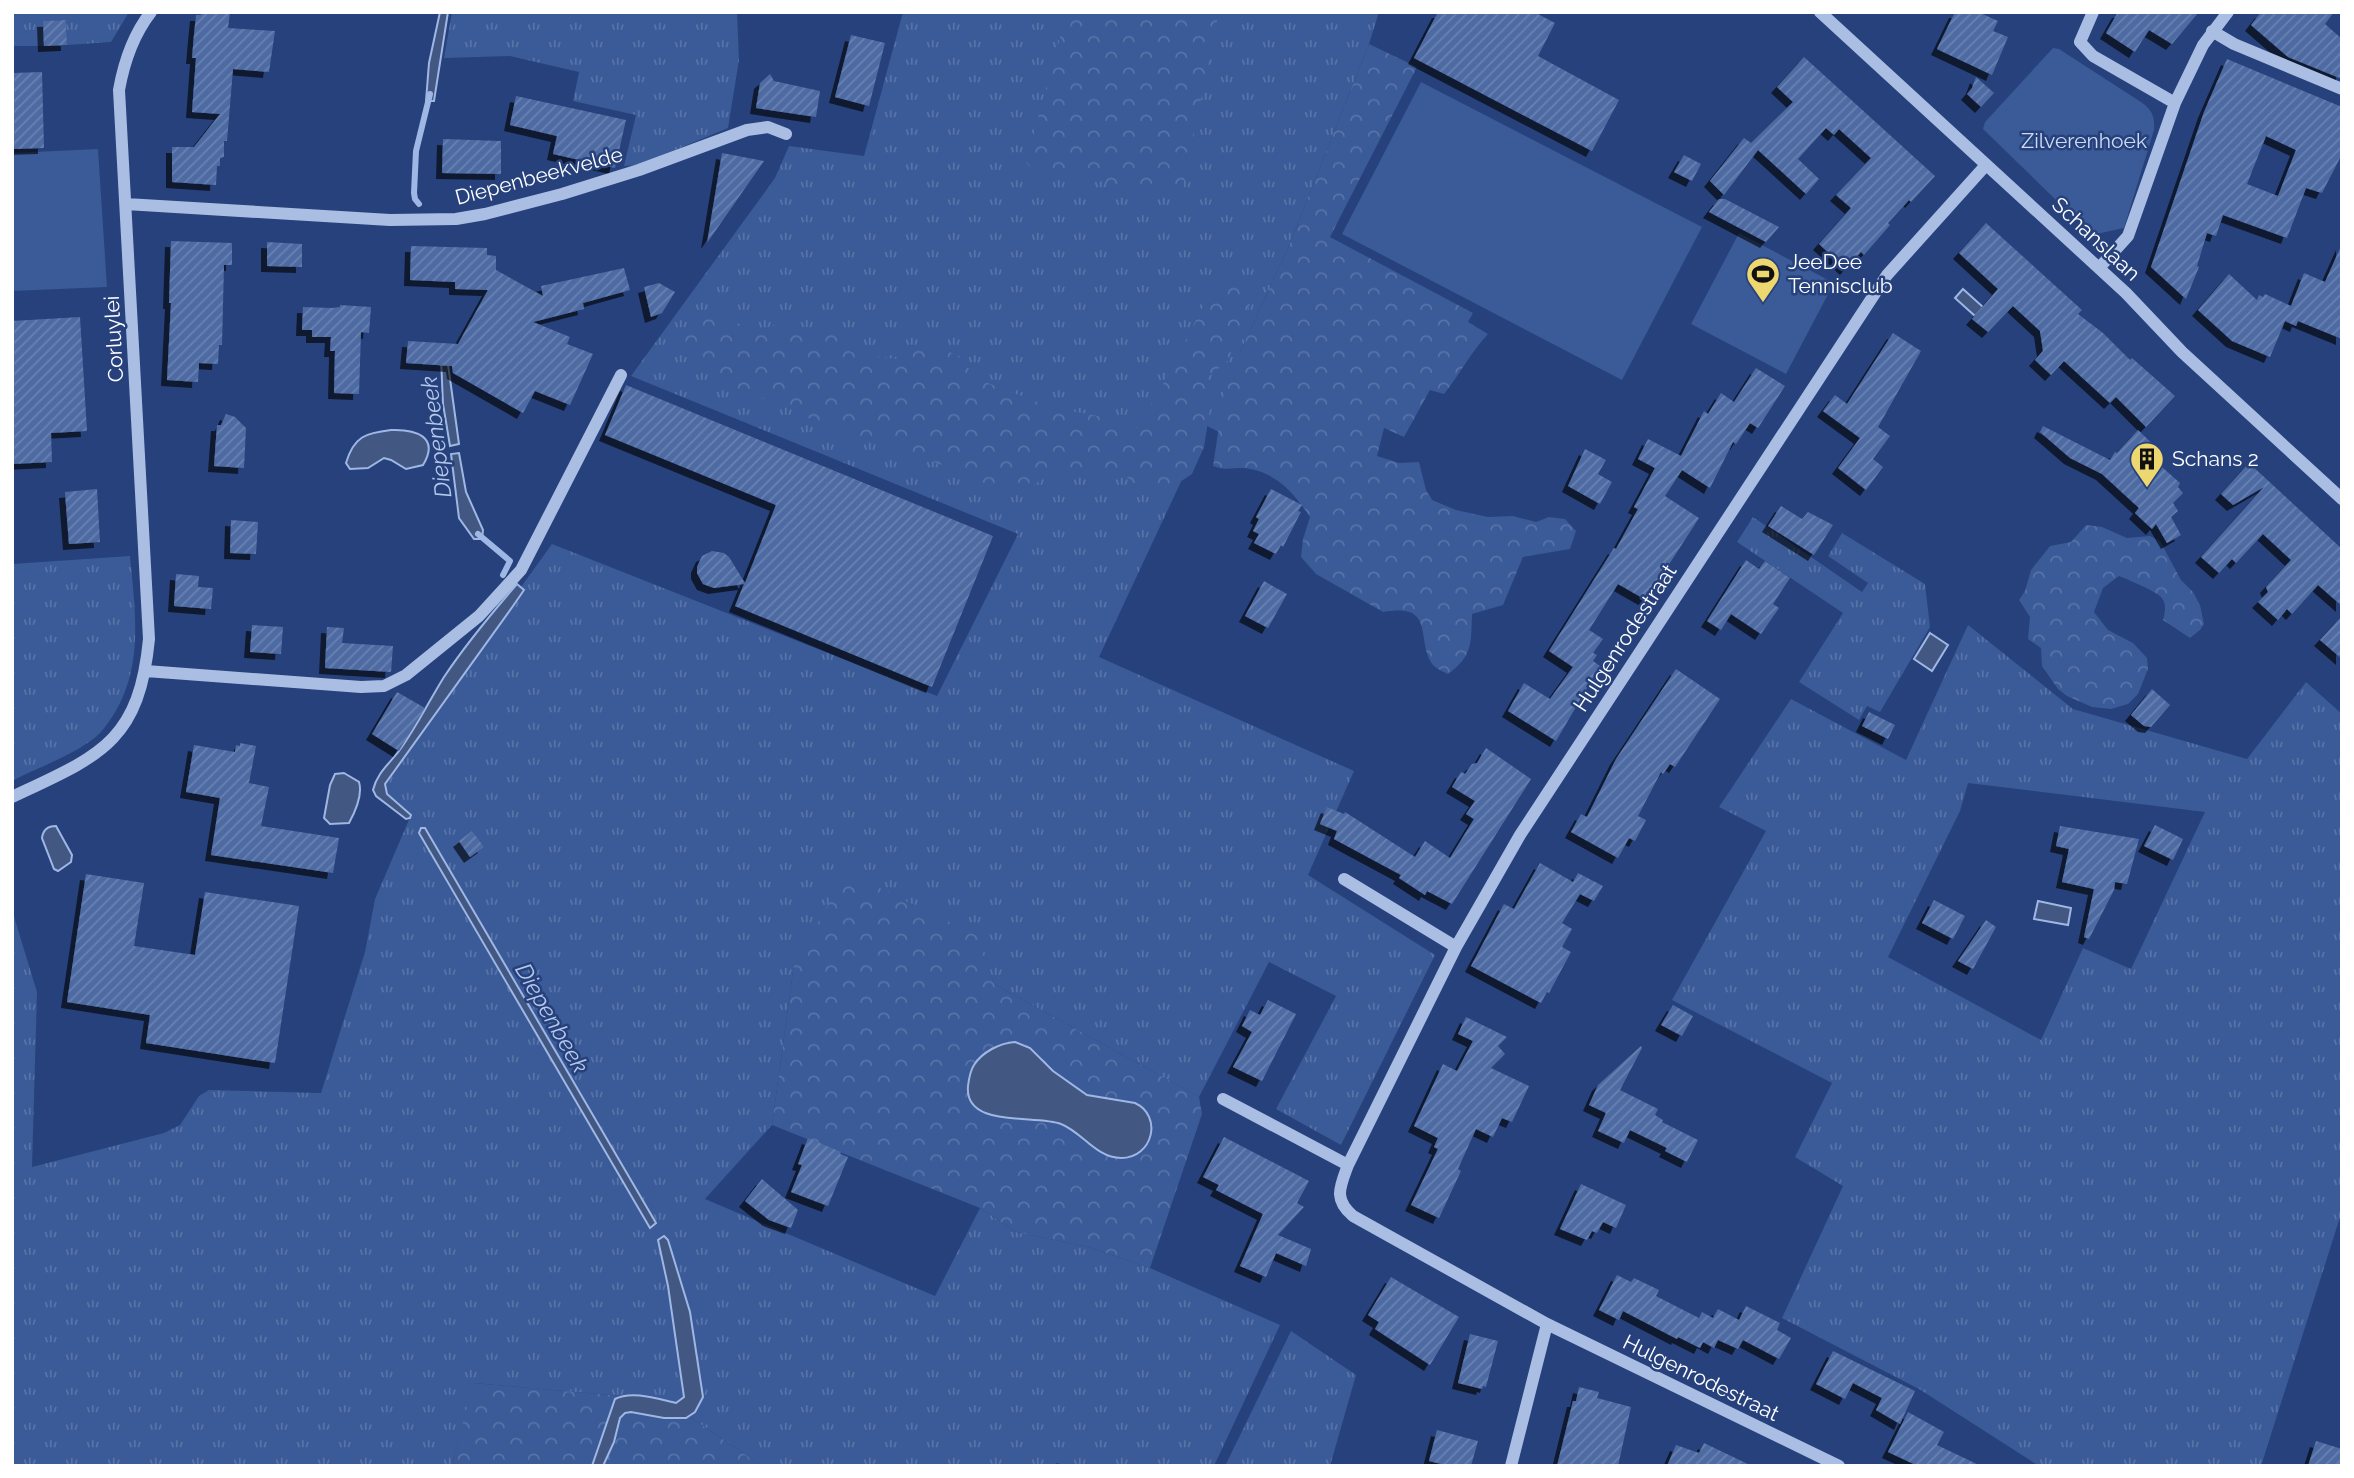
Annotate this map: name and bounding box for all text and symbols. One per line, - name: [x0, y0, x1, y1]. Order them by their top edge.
- park label: Zilverenhoek: [2021, 128, 2147, 153]
- street label: Diepenbeekvelde: [452, 141, 625, 210]
- street label: Schanslaan: [2047, 192, 2146, 286]
- place label: JeeDee Tennisclub: [1788, 249, 1893, 298]
- sports icon: JeeDee Tennisclub: [1744, 255, 1782, 304]
- street label: Corluylei: [99, 295, 128, 383]
- water label: Diepenbeek: [415, 375, 456, 499]
- building icon: Schans 2: [2128, 440, 2166, 489]
- place label: Schans 2: [2172, 446, 2259, 471]
- street label: Hulgenrodestraat: [1568, 559, 1681, 716]
- water label: Diepenbeek: [510, 958, 595, 1078]
- street label: Hulgenrodestraat: [1619, 1329, 1783, 1426]

